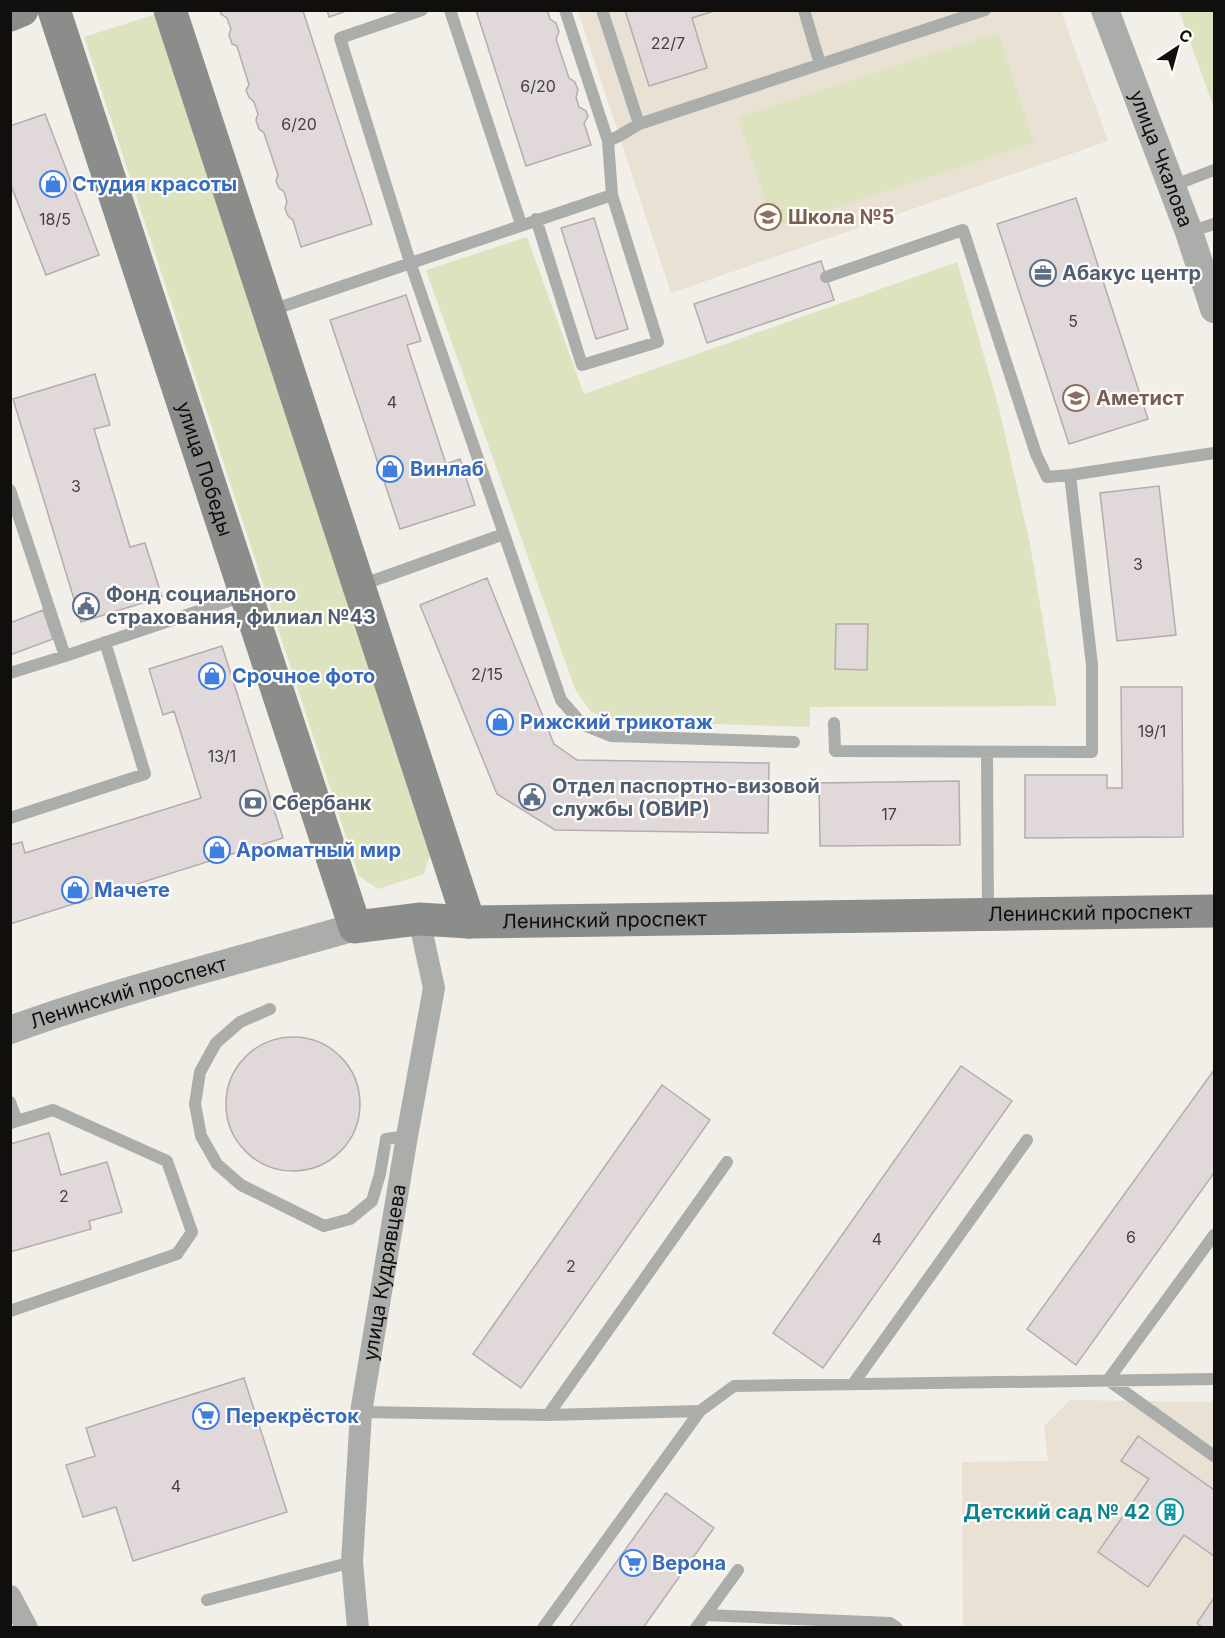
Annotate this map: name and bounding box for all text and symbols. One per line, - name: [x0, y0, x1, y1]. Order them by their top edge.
- north arrow: [1147, 18, 1207, 78]
- text: С: [1175, 24, 1197, 48]
- house number: 22/7: [651, 33, 685, 53]
- house number: 6/20: [520, 76, 556, 96]
- street label: улица Чкалова: [1124, 87, 1198, 231]
- house number: 6/20: [281, 114, 317, 134]
- shop icon: Студия красоты: [38, 169, 68, 199]
- place label: Студия красоты: [72, 172, 237, 196]
- school or university icon: Школа №5: [753, 202, 783, 232]
- place label: Школа №5: [788, 205, 895, 229]
- house number: 18/5: [39, 209, 71, 229]
- office icon: Абакус центр: [1028, 258, 1058, 288]
- place label: Абакус центр: [1062, 261, 1201, 285]
- house number: 5: [1068, 311, 1078, 331]
- school or university icon: Аметист: [1061, 383, 1091, 413]
- place label: Аметист: [1096, 386, 1184, 410]
- house number: 4: [387, 392, 397, 412]
- street label: улица Победы: [171, 399, 238, 539]
- shop icon: Винлаб: [375, 454, 405, 484]
- place label: Винлаб: [410, 457, 484, 481]
- house number: 3: [71, 476, 81, 496]
- house number: 3: [1133, 554, 1143, 574]
- place label: Фонд социального страхования, филиал №43: [106, 582, 376, 629]
- public building icon: Фонд социального страхования, филиал №43: [71, 591, 101, 621]
- shop icon: Срочное фото: [197, 661, 227, 691]
- place label: Срочное фото: [232, 664, 375, 688]
- house number: 2/15: [471, 664, 503, 684]
- shop icon: Рижский трикотаж: [485, 707, 515, 737]
- place label: Рижский трикотаж: [520, 710, 713, 734]
- house number: 19/1: [1138, 721, 1166, 741]
- house number: 13/1: [208, 746, 236, 766]
- place label: Отдел паспортно-визовой службы (ОВИР): [552, 774, 820, 821]
- public building icon: Отдел паспортно-визовой службы (ОВИР): [517, 782, 547, 812]
- bank icon: Сбербанк: [238, 788, 268, 818]
- place label: Сбербанк: [272, 791, 372, 815]
- house number: 17: [881, 804, 897, 824]
- shop icon: Ароматный мир: [202, 835, 232, 865]
- place label: Ароматный мир: [236, 838, 401, 862]
- shop icon: Мачете: [60, 875, 90, 905]
- place label: Мачете: [94, 878, 170, 902]
- street label: Ленинский проспект: [988, 899, 1193, 926]
- street label: Ленинский проспект: [502, 906, 707, 934]
- street label: Ленинский проспект: [26, 951, 230, 1034]
- street label: улица Кудрявцева: [358, 1182, 411, 1363]
- house number: 2: [59, 1186, 69, 1206]
- house number: 6: [1126, 1227, 1136, 1247]
- house number: 4: [872, 1229, 882, 1249]
- house number: 2: [566, 1256, 576, 1276]
- supermarket icon: Перекрёсток: [191, 1401, 221, 1431]
- place label: Перекрёсток: [226, 1404, 359, 1428]
- house number: 4: [171, 1476, 181, 1496]
- building icon: Детский сад № 42: [1155, 1497, 1185, 1527]
- place label: Детский сад № 42: [963, 1500, 1150, 1524]
- supermarket icon: Верона: [618, 1548, 648, 1578]
- place label: Верона: [652, 1551, 726, 1575]

